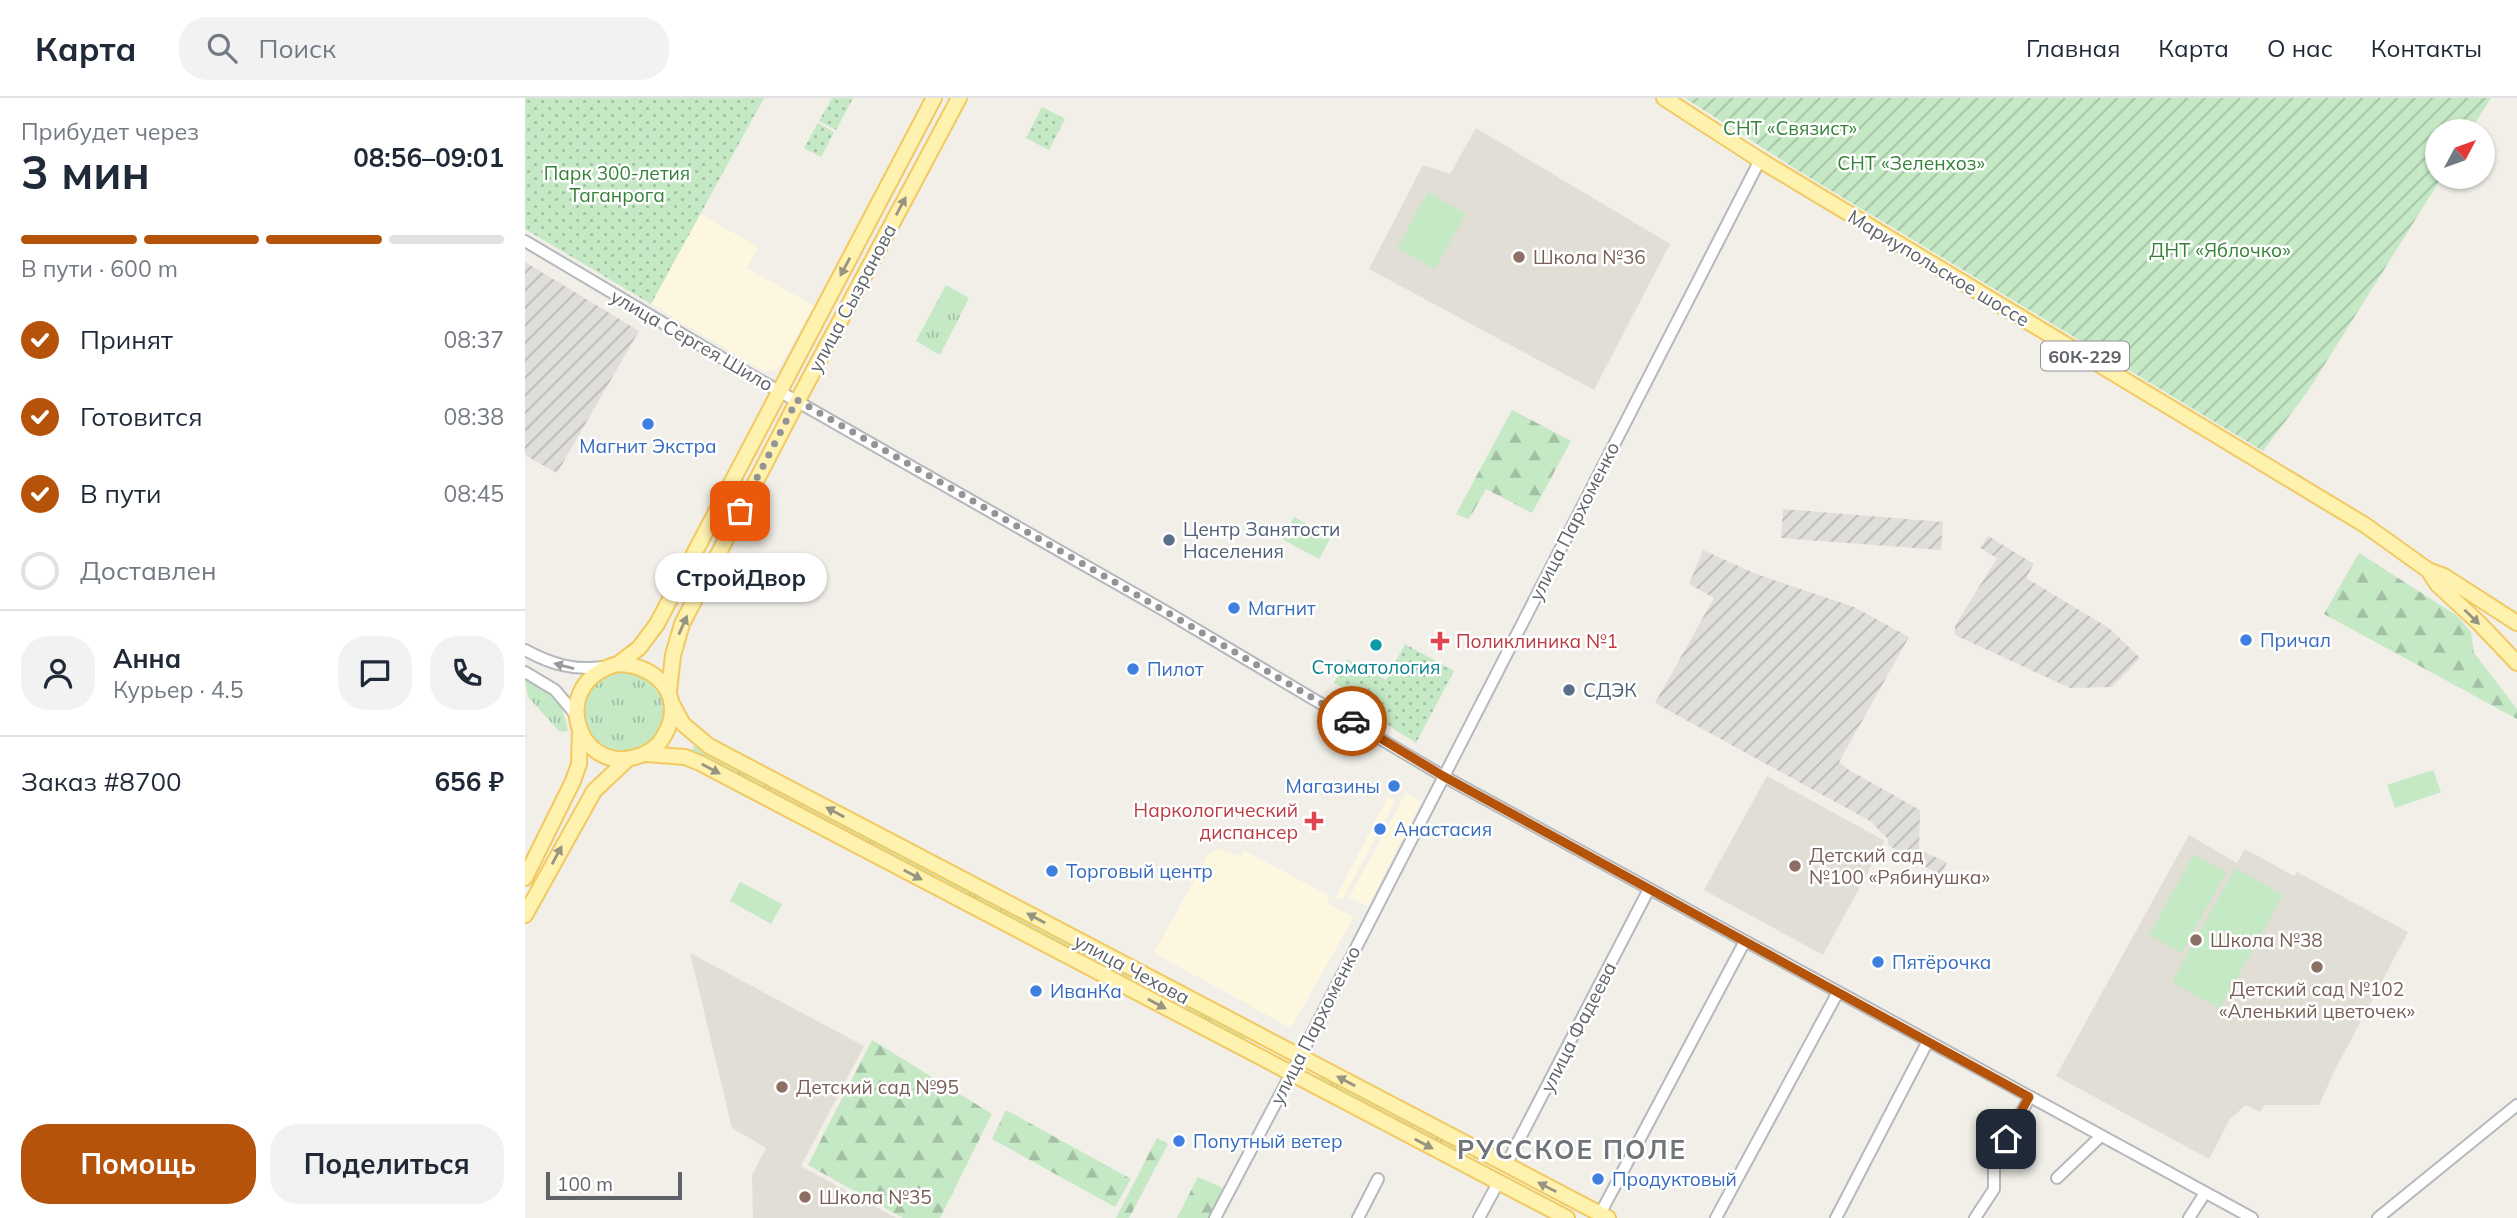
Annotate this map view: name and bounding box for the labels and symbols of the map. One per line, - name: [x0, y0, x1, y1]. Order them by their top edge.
- park label: СНТ «Связист»: [1723, 116, 1857, 140]
- north arrow: [2425, 119, 2495, 189]
- park label: СНТ «Зеленхоз»: [1837, 151, 1985, 175]
- park label: Парк 300-летия Таганрога: [544, 161, 690, 207]
- one-way arrow: [896, 196, 907, 216]
- street label: Мариупольское шоссе: [1844, 204, 2034, 332]
- street label: улица Сызранова: [803, 220, 901, 376]
- park label: ДНТ «Яблочко»: [2149, 238, 2291, 262]
- place label: Школа №36: [1533, 245, 1646, 269]
- marker: Школа №36: [1511, 249, 1527, 265]
- one-way arrow: [839, 257, 851, 277]
- street label: улица Сергея Шило: [606, 284, 778, 396]
- road number: 60К-229: [2041, 342, 2129, 370]
- marker: Магнит Экстра: [640, 416, 656, 432]
- place label: Магнит Экстра: [579, 434, 717, 458]
- street label: улица Пархоменко: [1524, 438, 1624, 604]
- pin: [710, 481, 770, 541]
- place label: Центр Занятости Населения: [1183, 517, 1340, 563]
- marker: Центр Занятости Населения: [1161, 532, 1177, 548]
- callout: СтройДвор: [654, 553, 826, 602]
- place label: Магнит: [1248, 596, 1316, 620]
- marker: Магнит: [1226, 600, 1242, 616]
- one-way arrow: [2463, 608, 2480, 624]
- one-way arrow: [677, 614, 688, 635]
- place label: Причал: [2260, 628, 2331, 652]
- place label: Поликлиника №1: [1456, 629, 1618, 653]
- marker: Поликлиника №1: [1430, 631, 1450, 651]
- marker: Причал: [2238, 632, 2254, 648]
- marker: Стоматология: [1368, 637, 1384, 653]
- place label: Стоматология: [1312, 655, 1440, 679]
- place label: Пилот: [1147, 657, 1204, 681]
- one-way arrow: [553, 660, 575, 671]
- marker: Пилот: [1125, 661, 1141, 677]
- place label: СДЭК: [1583, 678, 1637, 702]
- marker: СДЭК: [1561, 682, 1577, 698]
- courier: [1317, 686, 1387, 756]
- one-way arrow: [702, 763, 721, 775]
- place label: Магазины: [1286, 774, 1380, 798]
- marker: Магазины: [1386, 778, 1402, 794]
- place label: Наркологический диспансер: [1134, 798, 1298, 844]
- one-way arrow: [825, 806, 845, 818]
- marker: Наркологический диспансер: [1304, 811, 1324, 831]
- place label: Анастасия: [1394, 817, 1492, 841]
- marker: Анастасия: [1372, 821, 1388, 837]
- place label: Детский сад №100 «Рябинушка»: [1809, 843, 1990, 889]
- one-way arrow: [551, 845, 563, 865]
- marker: Детский сад №100 «Рябинушка»: [1787, 858, 1803, 874]
- place label: Торговый центр: [1066, 859, 1213, 883]
- marker: Торговый центр: [1044, 863, 1060, 879]
- one-way arrow: [903, 869, 923, 881]
- one-way arrow: [1026, 913, 1046, 924]
- place label: Школа №38: [2210, 928, 2323, 952]
- street label: улица Чехова: [1070, 929, 1194, 1009]
- marker: Школа №38: [2188, 932, 2204, 948]
- street label: улица Пархоменко: [1265, 942, 1365, 1108]
- place label: Пятёрочка: [1892, 950, 1991, 974]
- marker: Пятёрочка: [1870, 954, 1886, 970]
- street label: улица Фадеева: [1535, 958, 1621, 1096]
- marker: Детский сад №102 «Аленький цветочек»: [2309, 959, 2325, 975]
- place label: Детский сад №102 «Аленький цветочек»: [2219, 977, 2415, 1023]
- place label: ИванКа: [1050, 979, 1122, 1003]
- marker: ИванКа: [1028, 983, 1044, 999]
- one-way arrow: [1148, 997, 1168, 1009]
- place label: Детский сад №95: [796, 1075, 959, 1099]
- one-way arrow: [1336, 1076, 1356, 1087]
- marker: Детский сад №95: [774, 1079, 790, 1095]
- pin: [1976, 1109, 2036, 1169]
- place label: Попутный ветер: [1193, 1129, 1342, 1153]
- marker: Попутный ветер: [1171, 1133, 1187, 1149]
- district label: РУССКОЕ ПОЛЕ: [1457, 1133, 1687, 1166]
- one-way arrow: [1414, 1138, 1434, 1150]
- place label: Продуктовый: [1612, 1167, 1737, 1191]
- scale bar: [546, 1169, 683, 1201]
- marker: Продуктовый: [1590, 1171, 1606, 1187]
- one-way arrow: [1537, 1181, 1557, 1192]
- place label: Школа №35: [819, 1185, 932, 1209]
- marker: Школа №35: [797, 1189, 813, 1205]

